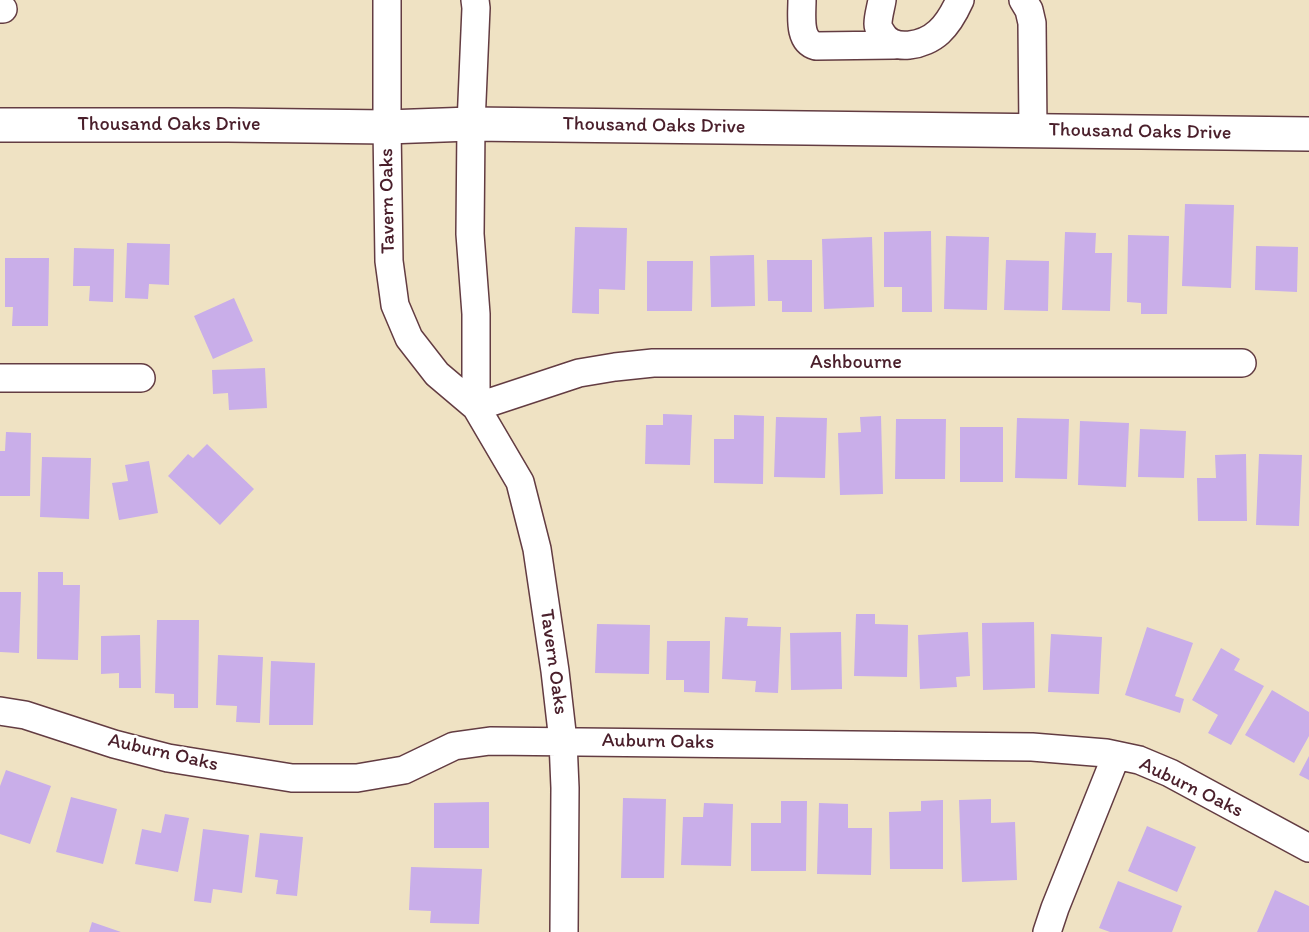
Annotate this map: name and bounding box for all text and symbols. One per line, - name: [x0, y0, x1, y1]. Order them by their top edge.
- street label: Thousand Oaks Drive: [562, 112, 746, 140]
- street label: Thousand Oaks Drive: [78, 113, 260, 137]
- street label: Thousand Oaks Drive: [1048, 118, 1232, 146]
- street label: Tavern Oaks: [375, 148, 401, 254]
- street label: Ashbourne: [810, 351, 902, 375]
- street label: Tavern Oaks: [534, 608, 572, 716]
- street label: Auburn Oaks: [106, 729, 220, 777]
- street label: Auburn Oaks: [602, 729, 714, 755]
- street label: Auburn Oaks: [1135, 753, 1247, 823]

